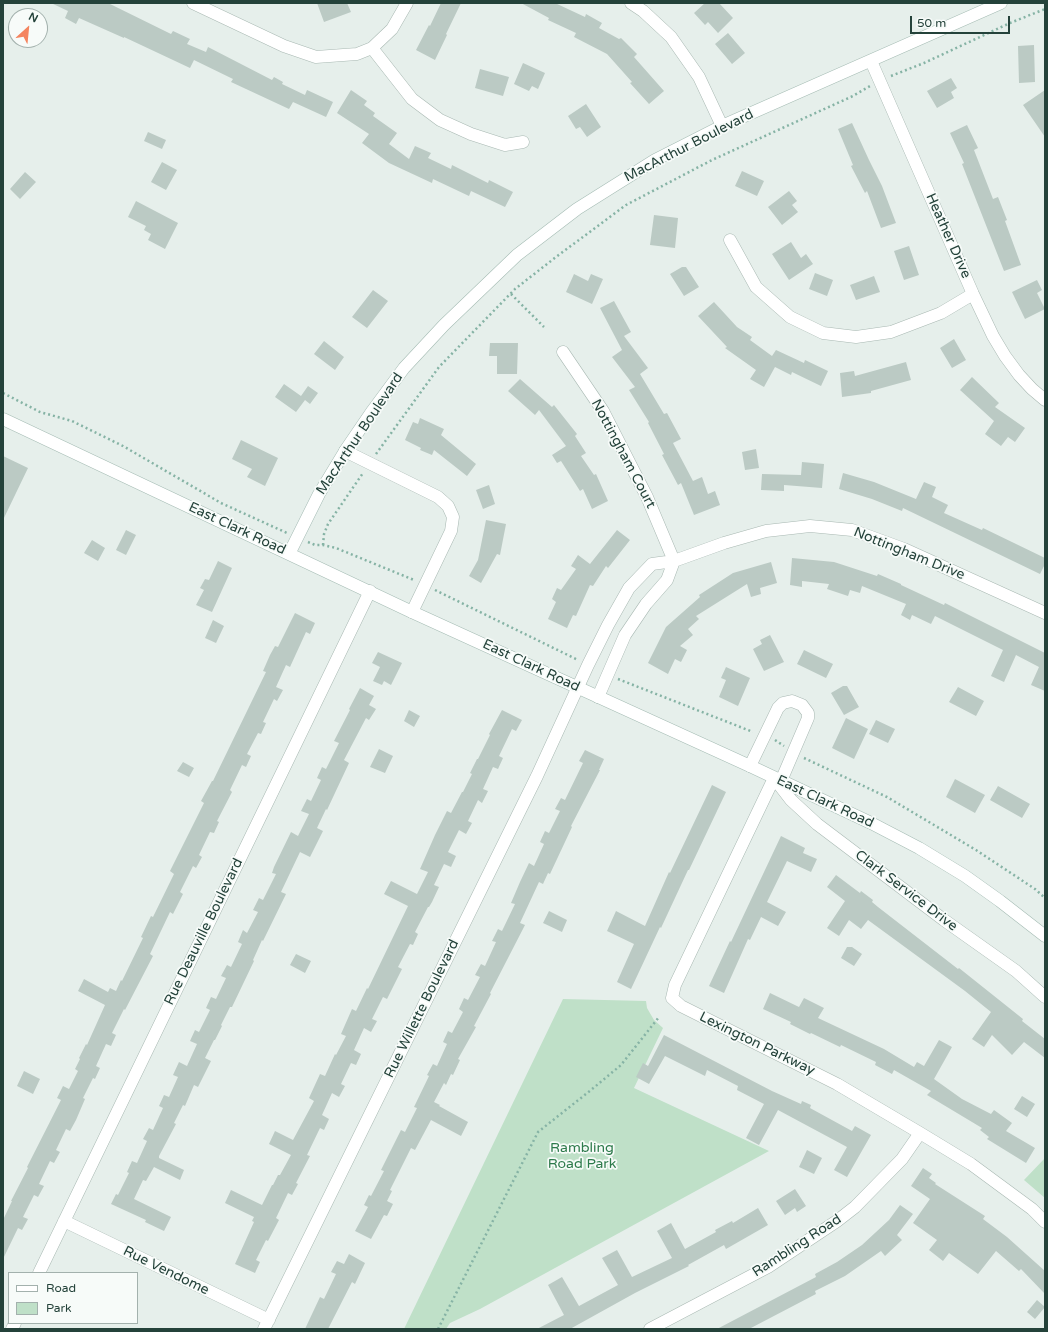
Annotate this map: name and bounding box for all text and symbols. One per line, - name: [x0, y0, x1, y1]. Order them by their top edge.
- north arrow: [8, 8, 48, 48]
- scale bar: [912, 8, 1012, 34]
- text: N: [26, 10, 40, 26]
- text: 50 m: [917, 16, 946, 30]
- street label: MacArthur Boulevard: [621, 106, 757, 186]
- street label: Heather Drive: [922, 191, 974, 281]
- street label: MacArthur Boulevard: [313, 370, 407, 498]
- street label: Nottingham Court: [587, 397, 659, 511]
- street label: East Clark Road: [186, 499, 288, 559]
- street label: Nottingham Drive: [851, 524, 967, 584]
- street label: East Clark Road: [480, 636, 582, 696]
- street label: East Clark Road: [774, 772, 876, 832]
- street label: Clark Service Drive: [851, 847, 961, 935]
- street label: Rue Deauville Boulevard: [161, 856, 247, 1008]
- street label: Rue Willette Boulevard: [381, 937, 463, 1081]
- street label: Lexington Parkway: [697, 1009, 817, 1079]
- park label: Rambling Road Park: [548, 1140, 616, 1172]
- street label: Rambling Road: [749, 1211, 845, 1281]
- street label: Rue Vendome: [120, 1243, 212, 1299]
- legend: [8, 1272, 138, 1324]
- text: Road: [46, 1281, 76, 1295]
- text: Park: [46, 1301, 72, 1315]

